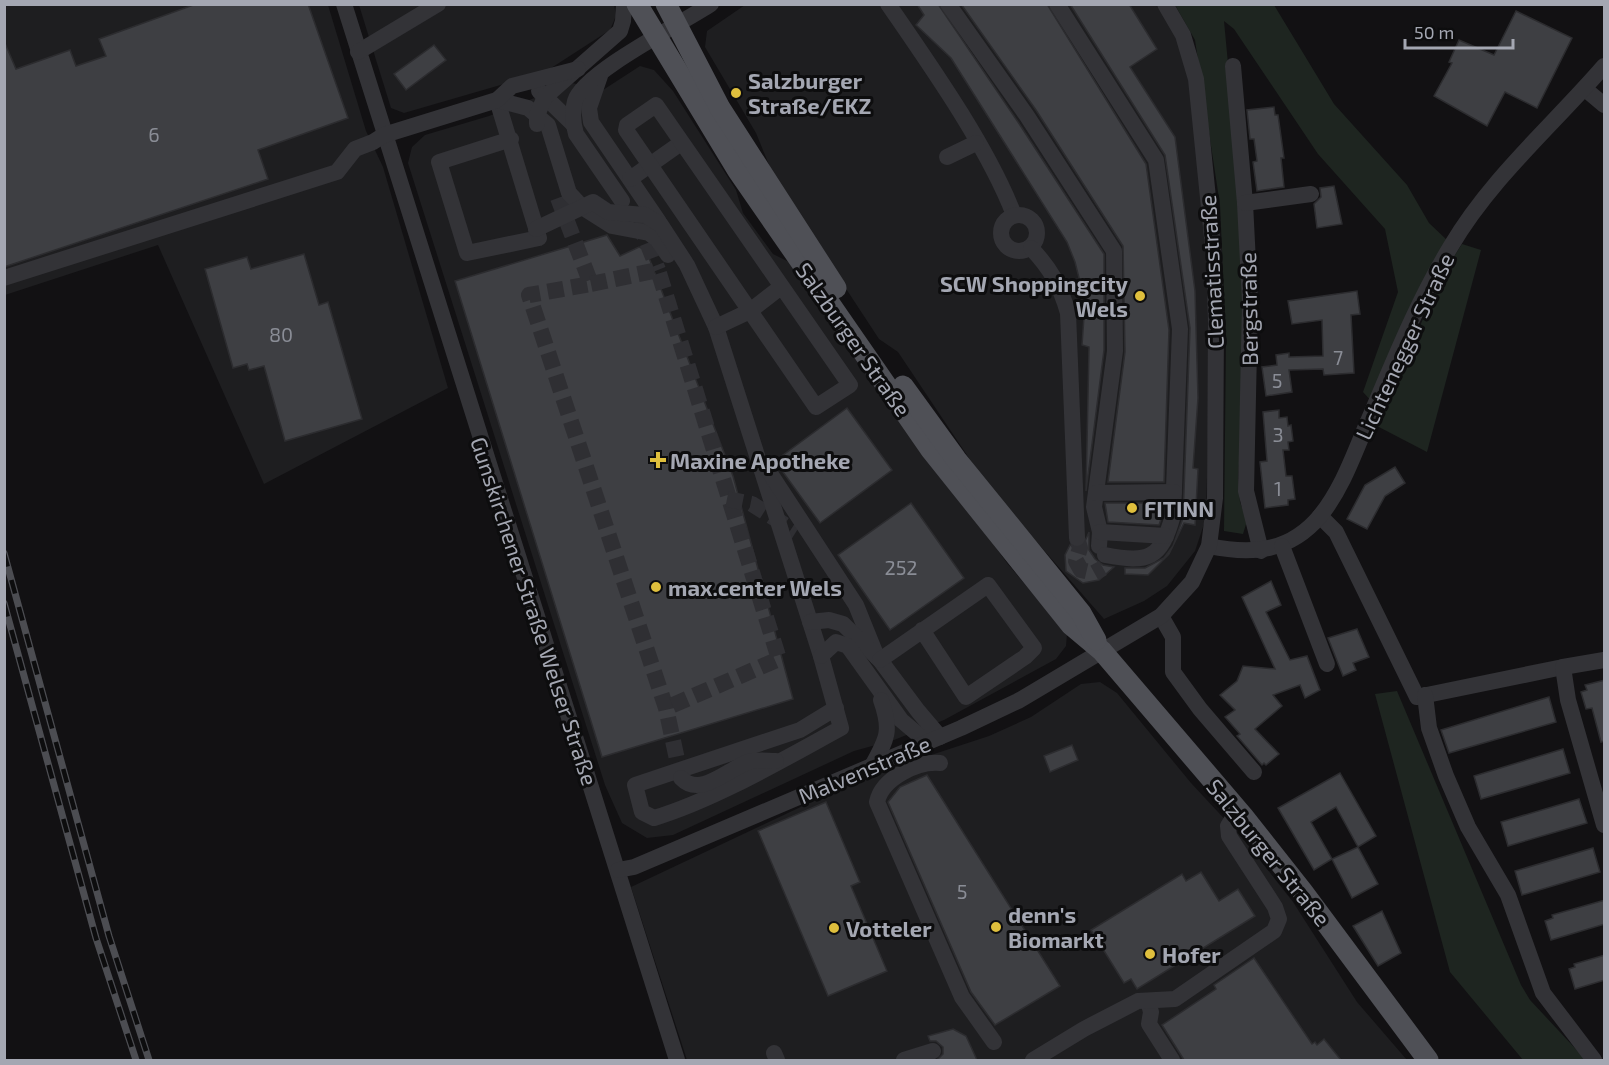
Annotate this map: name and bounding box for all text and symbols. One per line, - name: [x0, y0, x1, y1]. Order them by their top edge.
- scale bar: [1405, 12, 1513, 50]
- text: 50 m: [1414, 21, 1454, 43]
- place label: Salzburger Straße/EKZ: [748, 67, 871, 118]
- marker: Salzburger Straße/EKZ: [729, 86, 743, 100]
- house number: 6: [148, 122, 160, 146]
- street label: Clematisstraße: [1194, 194, 1228, 350]
- street label: Lichtenegger Straße: [1349, 249, 1459, 443]
- street label: Bergstraße: [1234, 252, 1262, 366]
- street label: Salzburger Straße: [791, 257, 917, 421]
- place label: SCW Shoppingcity Wels: [940, 270, 1129, 321]
- marker: SCW Shoppingcity Wels: [1133, 289, 1147, 303]
- house number: 80: [269, 322, 293, 346]
- house number: 7: [1333, 345, 1343, 369]
- house number: 5: [1272, 368, 1282, 392]
- house number: 3: [1272, 422, 1284, 446]
- street label: Gunskirchener Straße Welser Straße: [466, 434, 604, 788]
- place label: Maxine Apotheke: [670, 447, 851, 473]
- marker: Maxine Apotheke: [651, 453, 665, 467]
- house number: 1: [1274, 476, 1282, 500]
- place label: FITINN: [1144, 495, 1214, 521]
- marker: FITINN: [1125, 501, 1139, 515]
- house number: 252: [884, 555, 918, 579]
- place label: max.center Wels: [668, 574, 842, 600]
- marker: max.center Wels: [649, 580, 663, 594]
- street label: Malvenstraße: [794, 730, 934, 808]
- street label: Salzburger Straße: [1202, 773, 1336, 931]
- house number: 5: [957, 879, 967, 903]
- place label: denn's Biomarkt: [1008, 901, 1104, 952]
- place label: Votteler: [846, 915, 932, 941]
- marker: denn's Biomarkt: [989, 920, 1003, 934]
- marker: Votteler: [827, 921, 841, 935]
- place label: Hofer: [1162, 941, 1221, 967]
- marker: Hofer: [1143, 947, 1157, 961]

